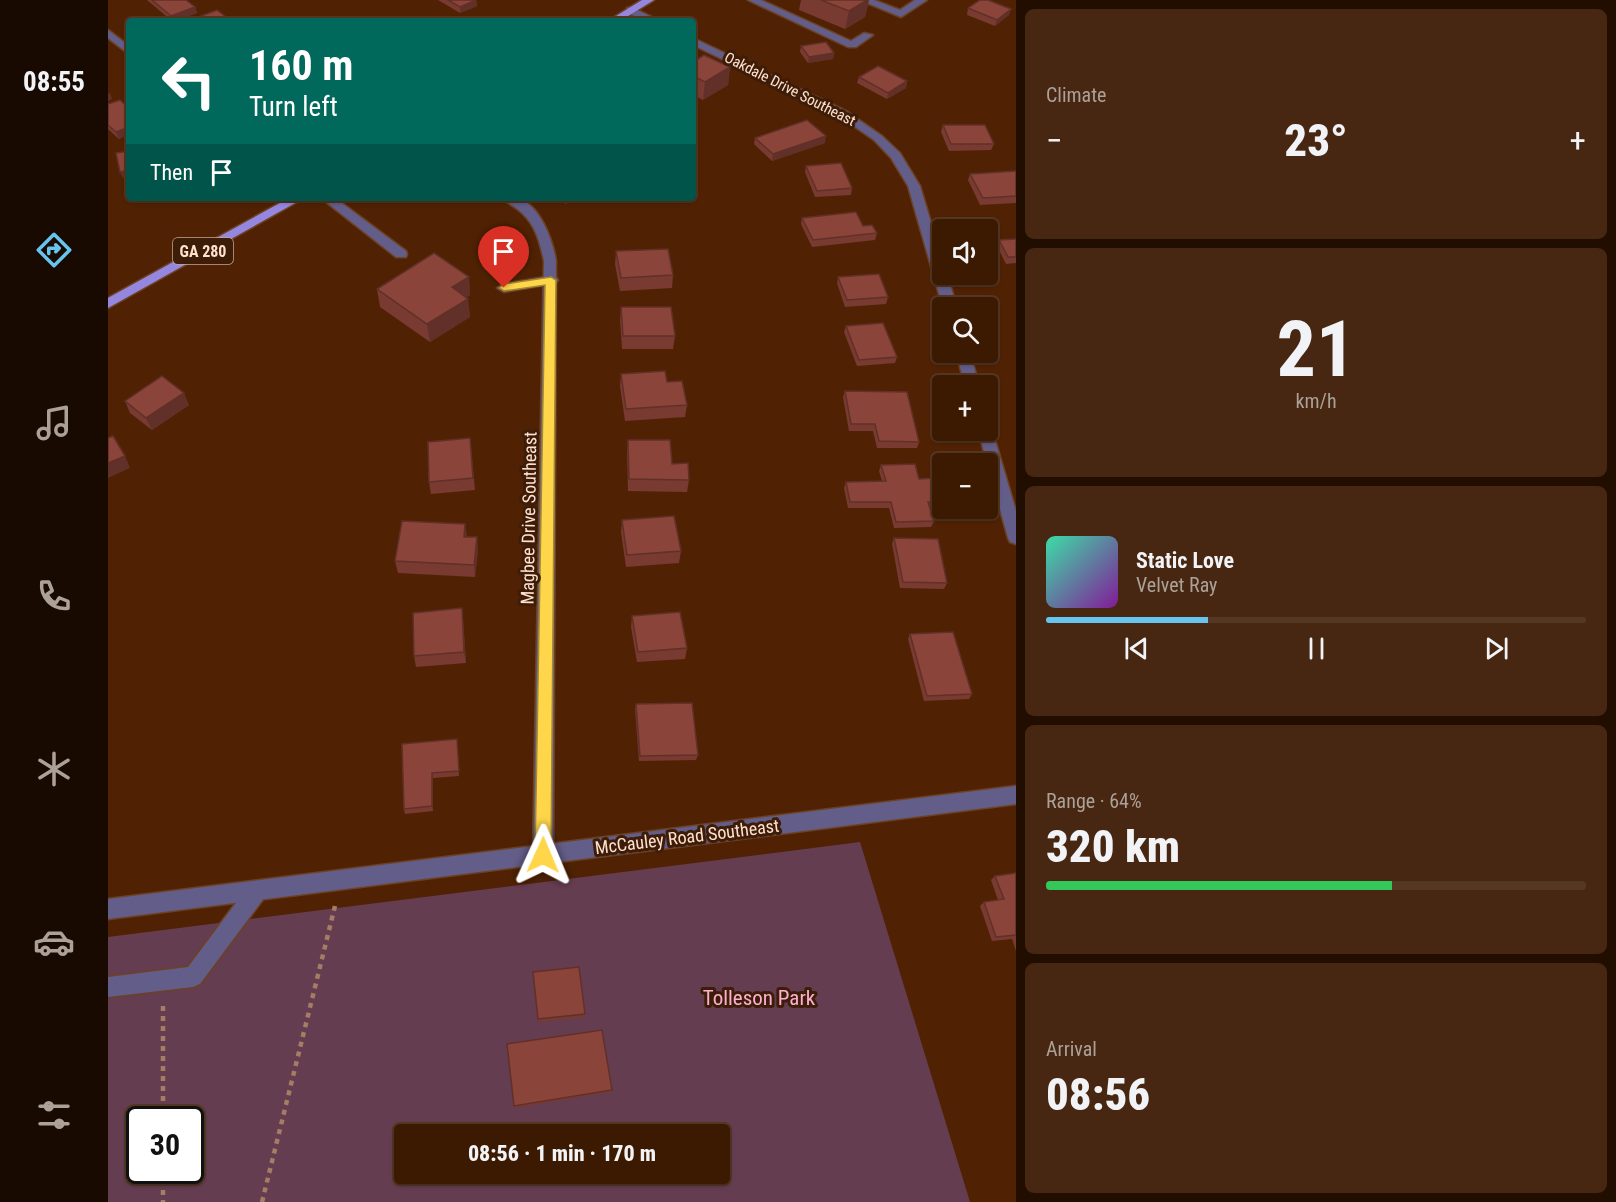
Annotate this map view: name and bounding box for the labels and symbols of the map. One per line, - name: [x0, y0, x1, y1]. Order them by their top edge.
- street label: Oakdale Drive Southeast: [722, 48, 858, 130]
- pin: [478, 226, 529, 288]
- road number: GA 280: [173, 238, 233, 264]
- street label: Magbee Drive Southeast: [516, 431, 541, 605]
- street label: McCauley Road Southeast: [594, 815, 780, 858]
- position arrow: [511, 823, 575, 887]
- park label: Tolleson Park: [703, 986, 816, 1010]
- speed limit sign: 30: [126, 1106, 204, 1184]

